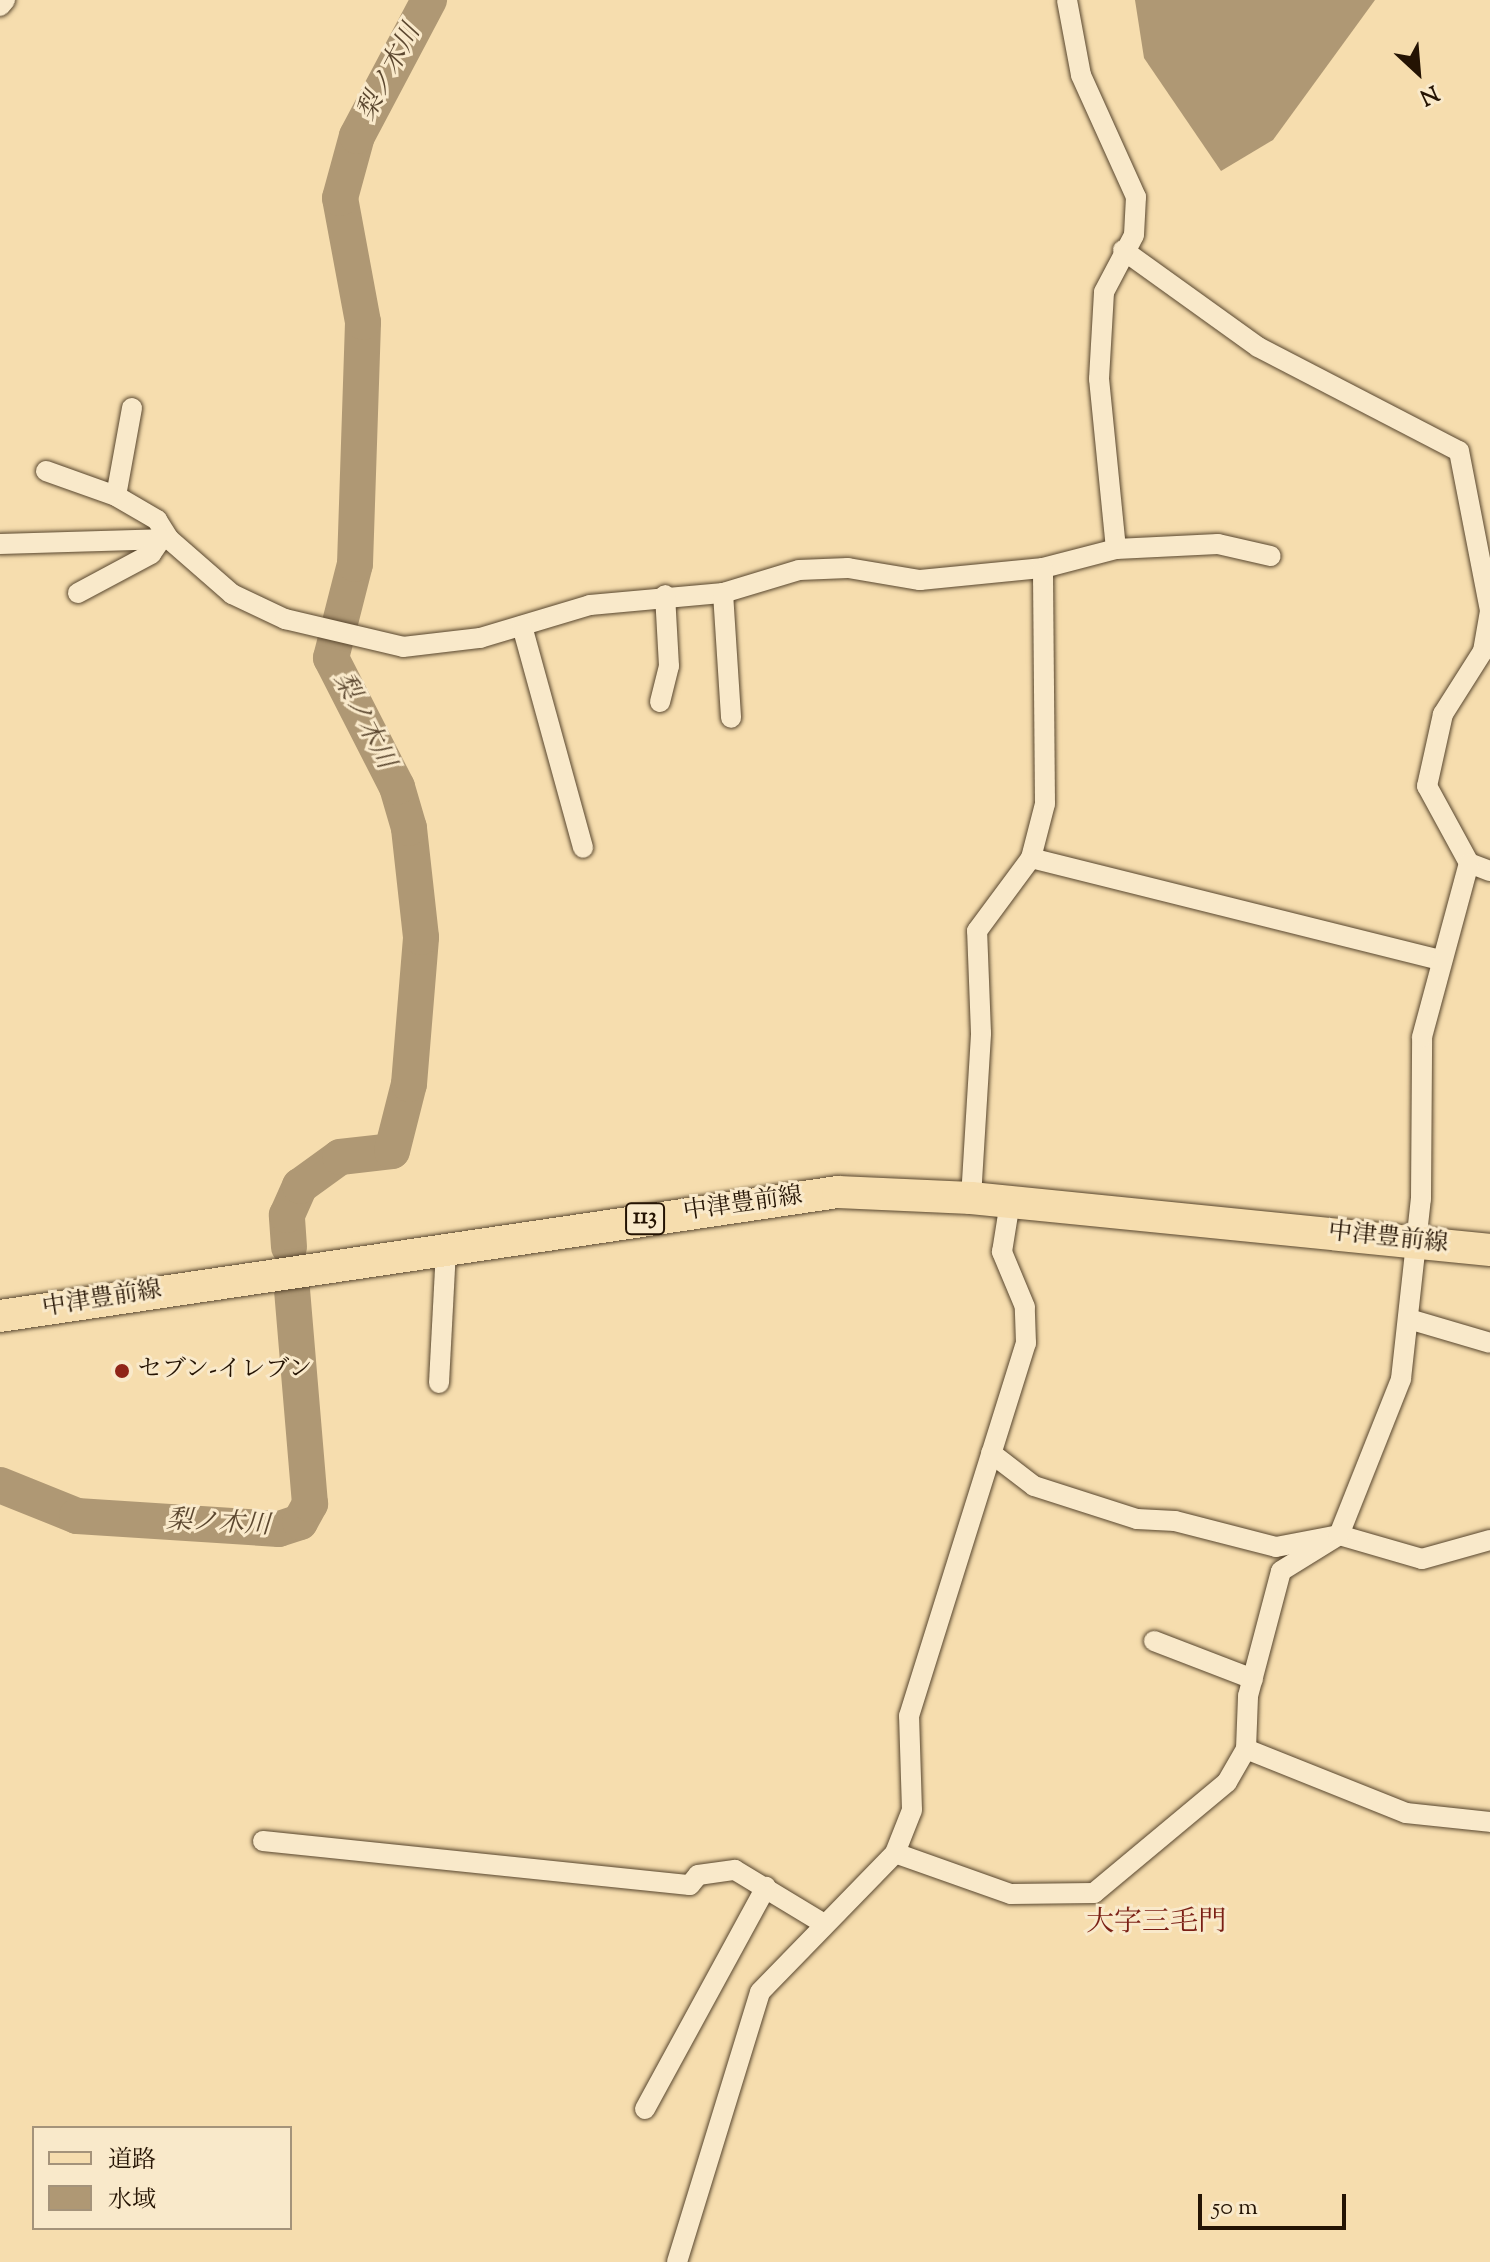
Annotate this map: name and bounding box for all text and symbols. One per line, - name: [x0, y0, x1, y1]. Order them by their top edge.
- water label: 梨ノ木川: [352, 20, 428, 126]
- north arrow: [1378, 32, 1458, 112]
- text: N: [1414, 75, 1443, 112]
- water label: 梨ノ木川: [325, 668, 401, 774]
- street label: 中津豊前線: [682, 1182, 804, 1228]
- road number: 113: [625, 1201, 665, 1237]
- street label: 中津豊前線: [1327, 1218, 1449, 1260]
- street label: 中津豊前線: [40, 1276, 164, 1324]
- place label: セブン-イレブン: [138, 1357, 314, 1385]
- marker: セブン-イレブン: [113, 1362, 131, 1380]
- water label: 梨ノ木川: [165, 1506, 271, 1542]
- district label: 大字三毛門: [1086, 1906, 1226, 1940]
- legend: [32, 2126, 292, 2230]
- text: 道路: [108, 2144, 156, 2178]
- scale bar: [1202, 2178, 1350, 2228]
- text: 水域: [108, 2184, 156, 2218]
- text: 50 m: [1212, 2191, 1258, 2225]

